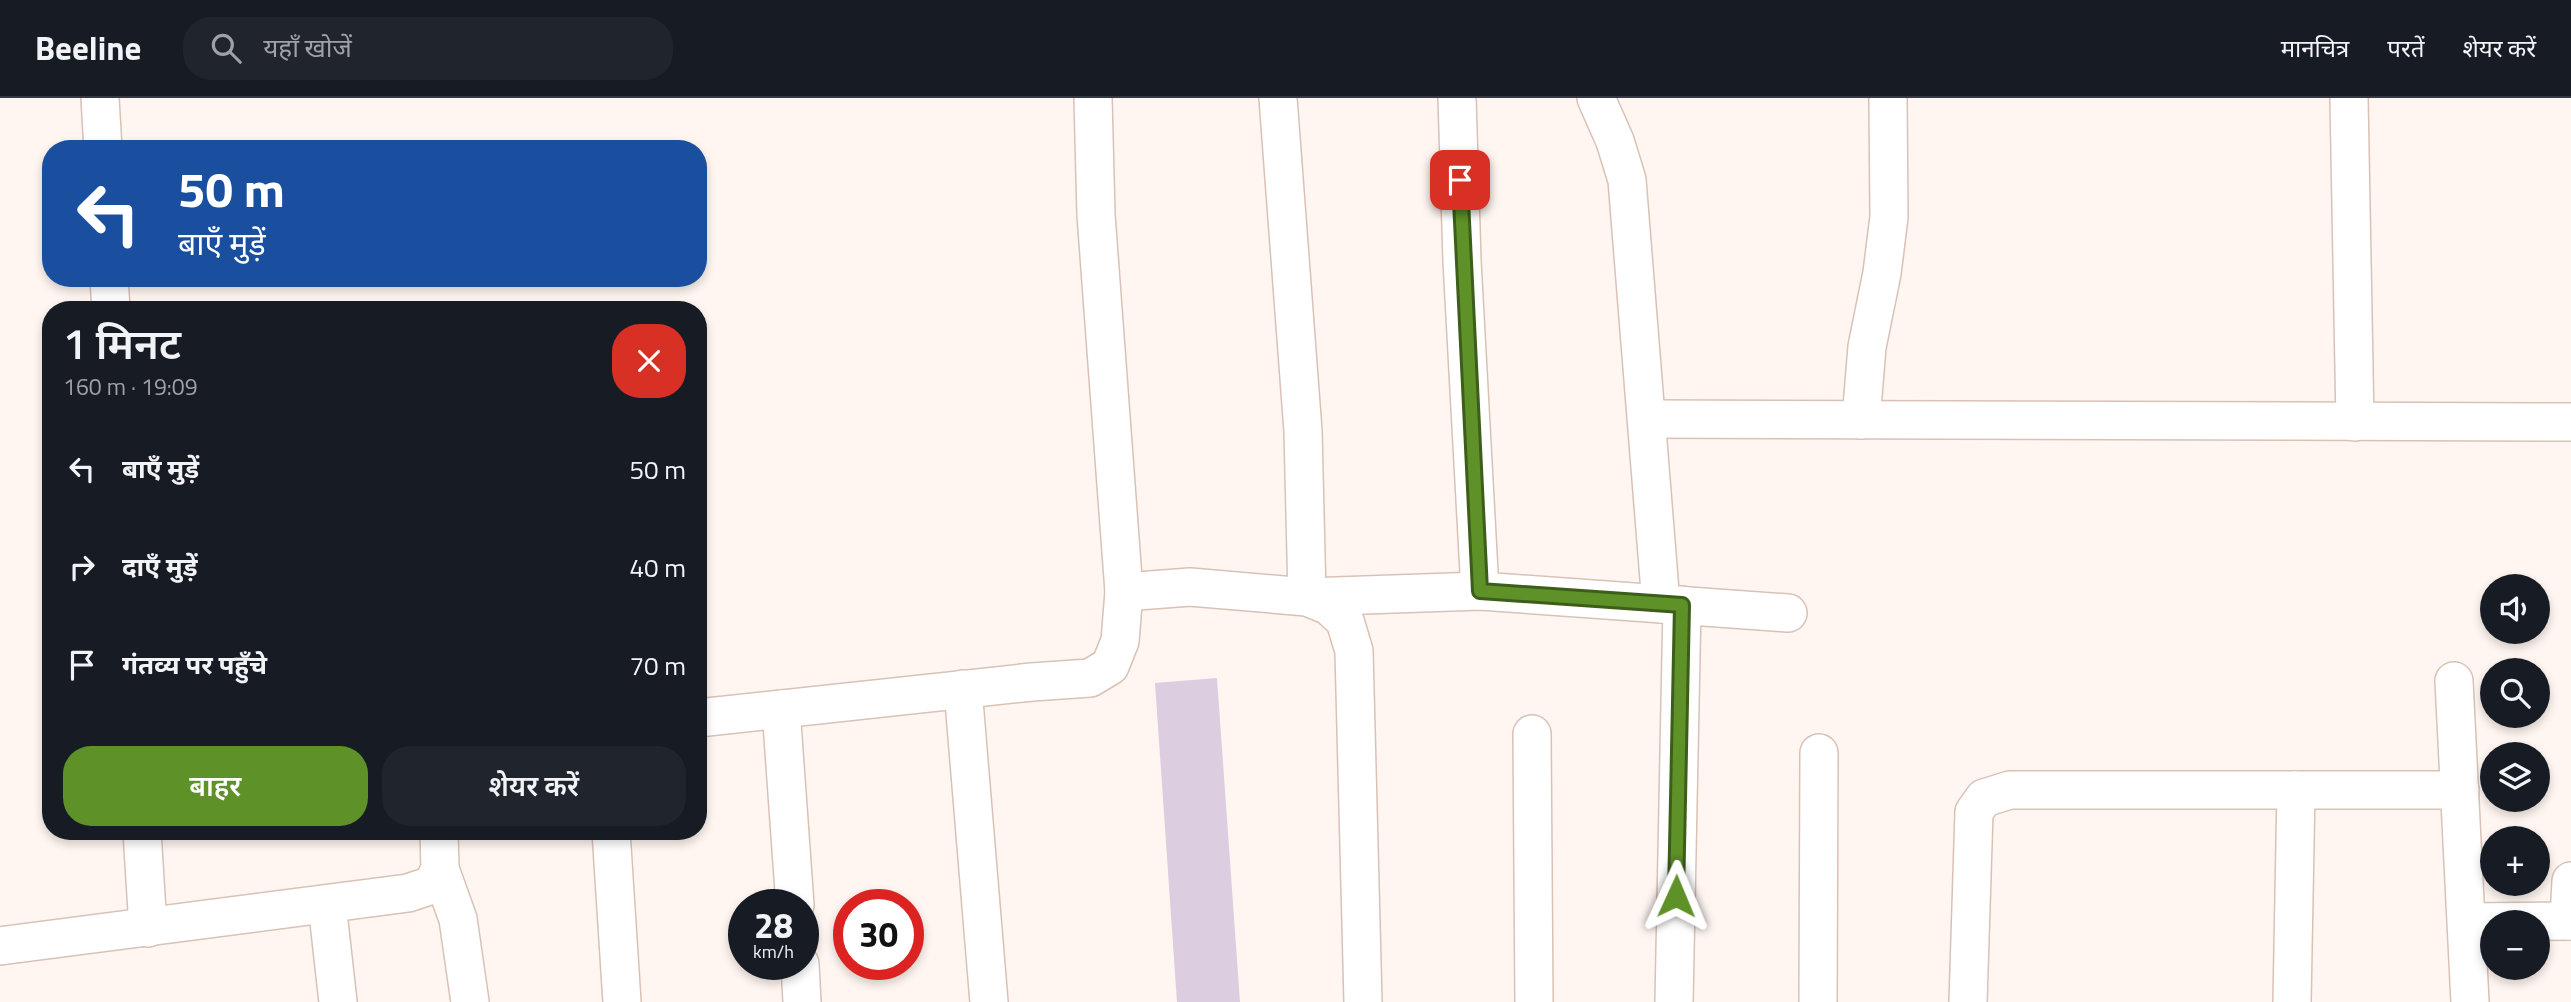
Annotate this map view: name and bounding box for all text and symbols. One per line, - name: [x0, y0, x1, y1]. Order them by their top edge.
- search box: [183, 17, 673, 80]
- text: Beeline: [35, 23, 141, 73]
- text: यहाँ खोजें: [263, 28, 352, 67]
- icon: search: [207, 29, 245, 67]
- text: मानचित्र: [2281, 30, 2349, 66]
- text: परतें: [2387, 30, 2424, 66]
- text: शेयर करें: [2462, 30, 2536, 66]
- pin: [1430, 150, 1490, 210]
- text: 50 m: [178, 151, 285, 226]
- icon: arrive: [1441, 161, 1479, 199]
- icon: left: [63, 168, 154, 259]
- text: बाएँ मुड़ें: [178, 219, 266, 267]
- text: 1 मिनट: [63, 311, 181, 375]
- button: close: [612, 324, 686, 398]
- text: 160 m · 19:09: [63, 369, 198, 404]
- text: बाएँ मुड़ें: [122, 449, 199, 488]
- icon: left: [63, 450, 101, 488]
- text: 50 m: [629, 450, 686, 489]
- text: दाएँ मुड़ें: [122, 547, 198, 586]
- icon: right: [63, 548, 101, 586]
- text: 40 m: [629, 548, 686, 587]
- map controls: [2480, 574, 2550, 980]
- button: sound: [2480, 574, 2550, 644]
- text: गंतव्य पर पहुँचे: [122, 645, 267, 684]
- icon: arrive: [63, 646, 101, 684]
- text: 70 m: [629, 646, 686, 685]
- button: search: [2480, 658, 2550, 728]
- button: layers: [2480, 742, 2550, 812]
- button: बाहर: [63, 746, 368, 826]
- button: शेयर करें: [382, 746, 686, 826]
- button: +: [2480, 826, 2550, 896]
- position arrow: [1639, 859, 1713, 933]
- speed limit sign: 30: [833, 889, 924, 980]
- text: 28: [754, 898, 793, 952]
- button: −: [2480, 910, 2550, 980]
- text: km/h: [753, 938, 794, 965]

